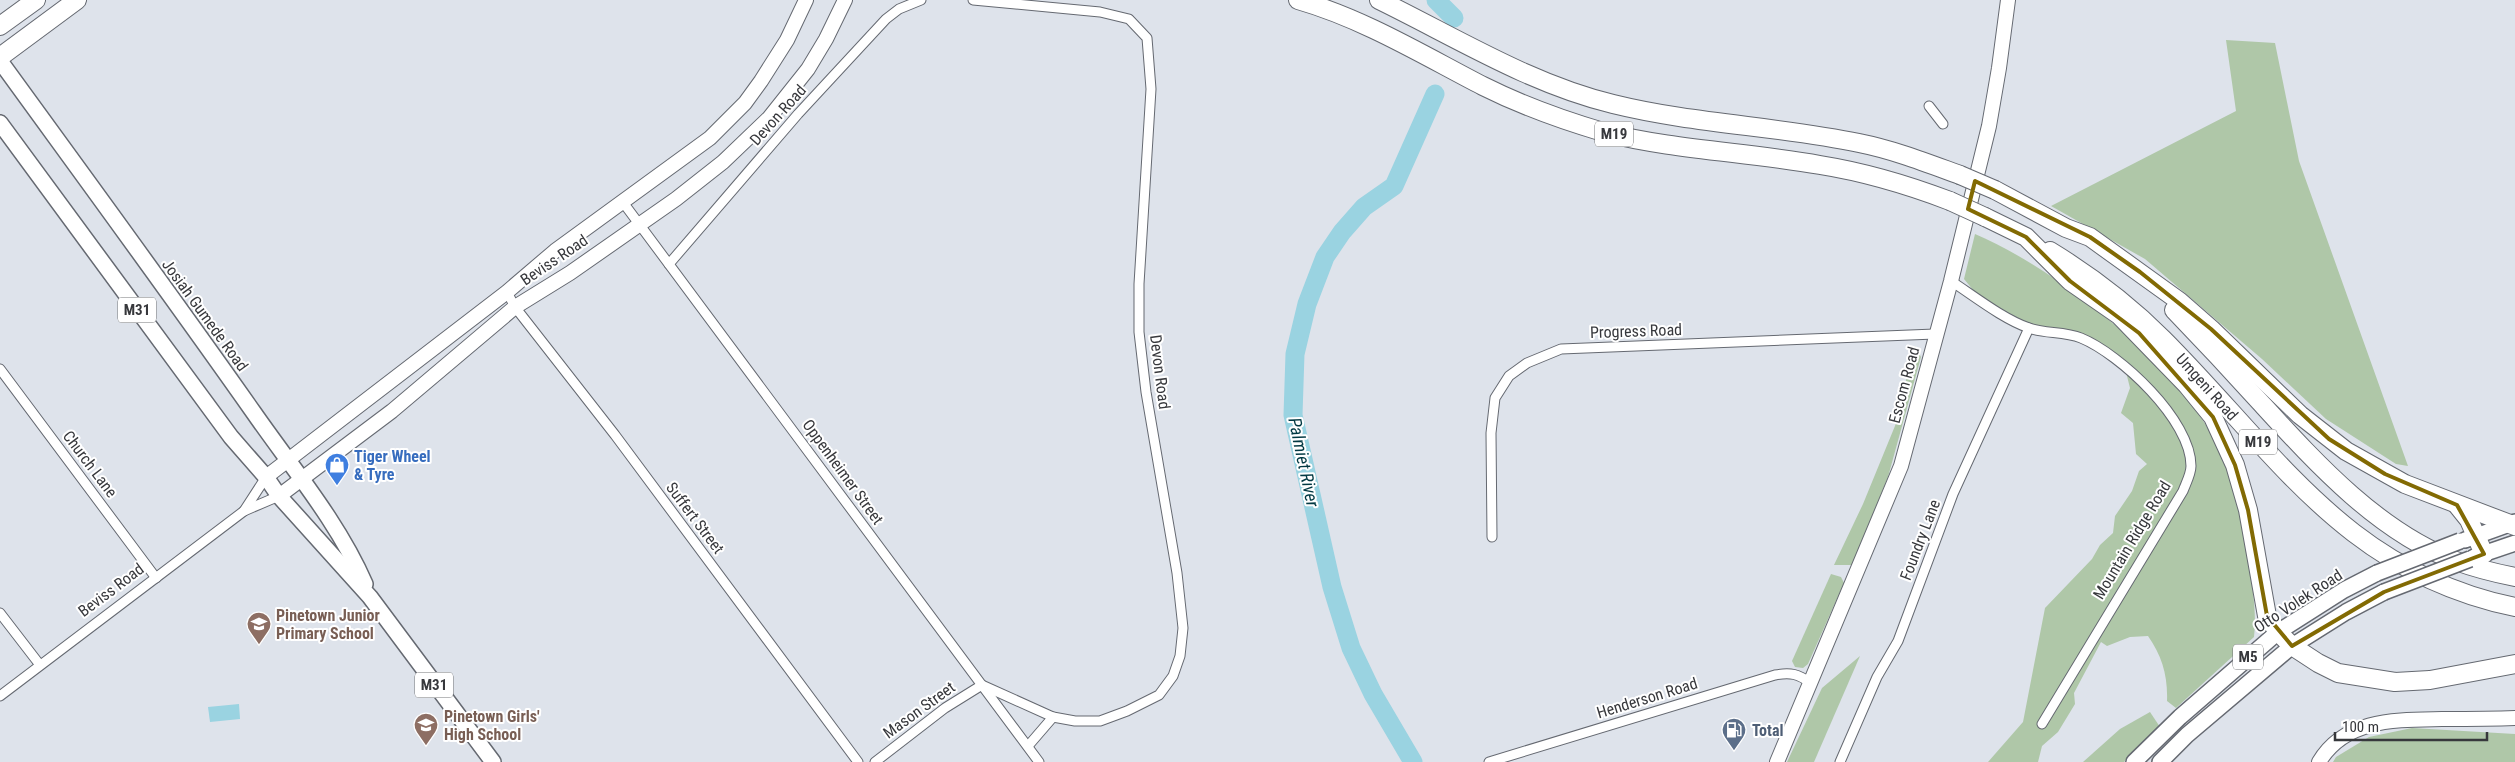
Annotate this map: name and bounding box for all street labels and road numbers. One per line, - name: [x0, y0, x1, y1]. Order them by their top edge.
- street label: Devon Road: [746, 81, 810, 149]
- road number: M19: [1595, 122, 1633, 146]
- street label: Beviss Road: [517, 231, 591, 289]
- street label: Josiah Gumede Road: [158, 255, 252, 375]
- road number: M31: [118, 298, 156, 322]
- street label: Progress Road: [1590, 320, 1682, 342]
- street label: Devon Road: [1146, 334, 1174, 410]
- street label: Escom Road: [1885, 345, 1923, 425]
- street label: Umgeni Road: [2172, 350, 2242, 424]
- street label: Oppenheimer Street: [799, 416, 888, 528]
- street label: Church Lane: [59, 427, 121, 501]
- road number: M19: [2239, 430, 2277, 454]
- street label: Suffert Street: [662, 478, 728, 558]
- street label: Mountain Ridge Road: [2089, 478, 2175, 602]
- street label: Foundry Lane: [1896, 497, 1944, 583]
- street label: Beviss Road: [75, 559, 147, 621]
- street label: Otto Volek Road: [2250, 565, 2346, 637]
- road number: M5: [2233, 644, 2263, 670]
- road number: M31: [415, 672, 453, 698]
- street label: Henderson Road: [1594, 674, 1700, 722]
- street label: Mason Street: [879, 677, 959, 742]

